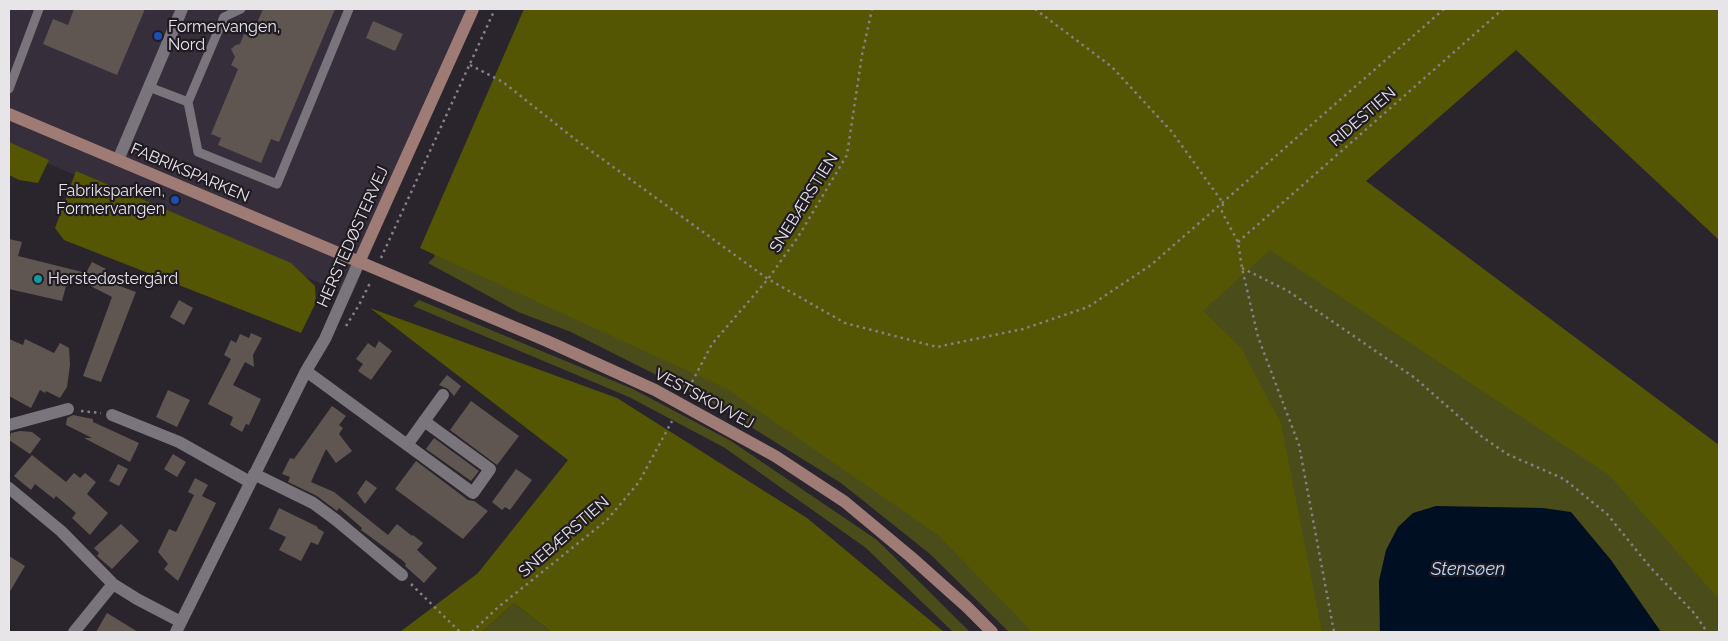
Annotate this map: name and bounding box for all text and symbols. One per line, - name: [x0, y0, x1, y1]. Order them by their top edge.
- place label: Formervangen, Nord: [168, 17, 280, 55]
- marker: Formervangen, Nord: [152, 30, 164, 42]
- street label: RIDESTIEN: [1326, 83, 1400, 151]
- street label: FABRIKSPARKEN: [128, 139, 252, 207]
- street label: SNEBÆRSTIEN: [766, 150, 842, 256]
- street label: HERSTEDØSTERVEJ: [313, 164, 393, 310]
- place label: Fabriksparken, Formervangen: [56, 181, 165, 219]
- marker: Fabriksparken, Formervangen: [169, 194, 181, 206]
- place label: Herstedøstergård: [48, 269, 178, 289]
- marker: Herstedøstergård: [32, 273, 44, 285]
- street label: VESTSKOVVEJ: [651, 365, 757, 433]
- street label: SNEBÆRSTIEN: [515, 492, 613, 582]
- water label: Stensøen: [1431, 559, 1505, 581]

